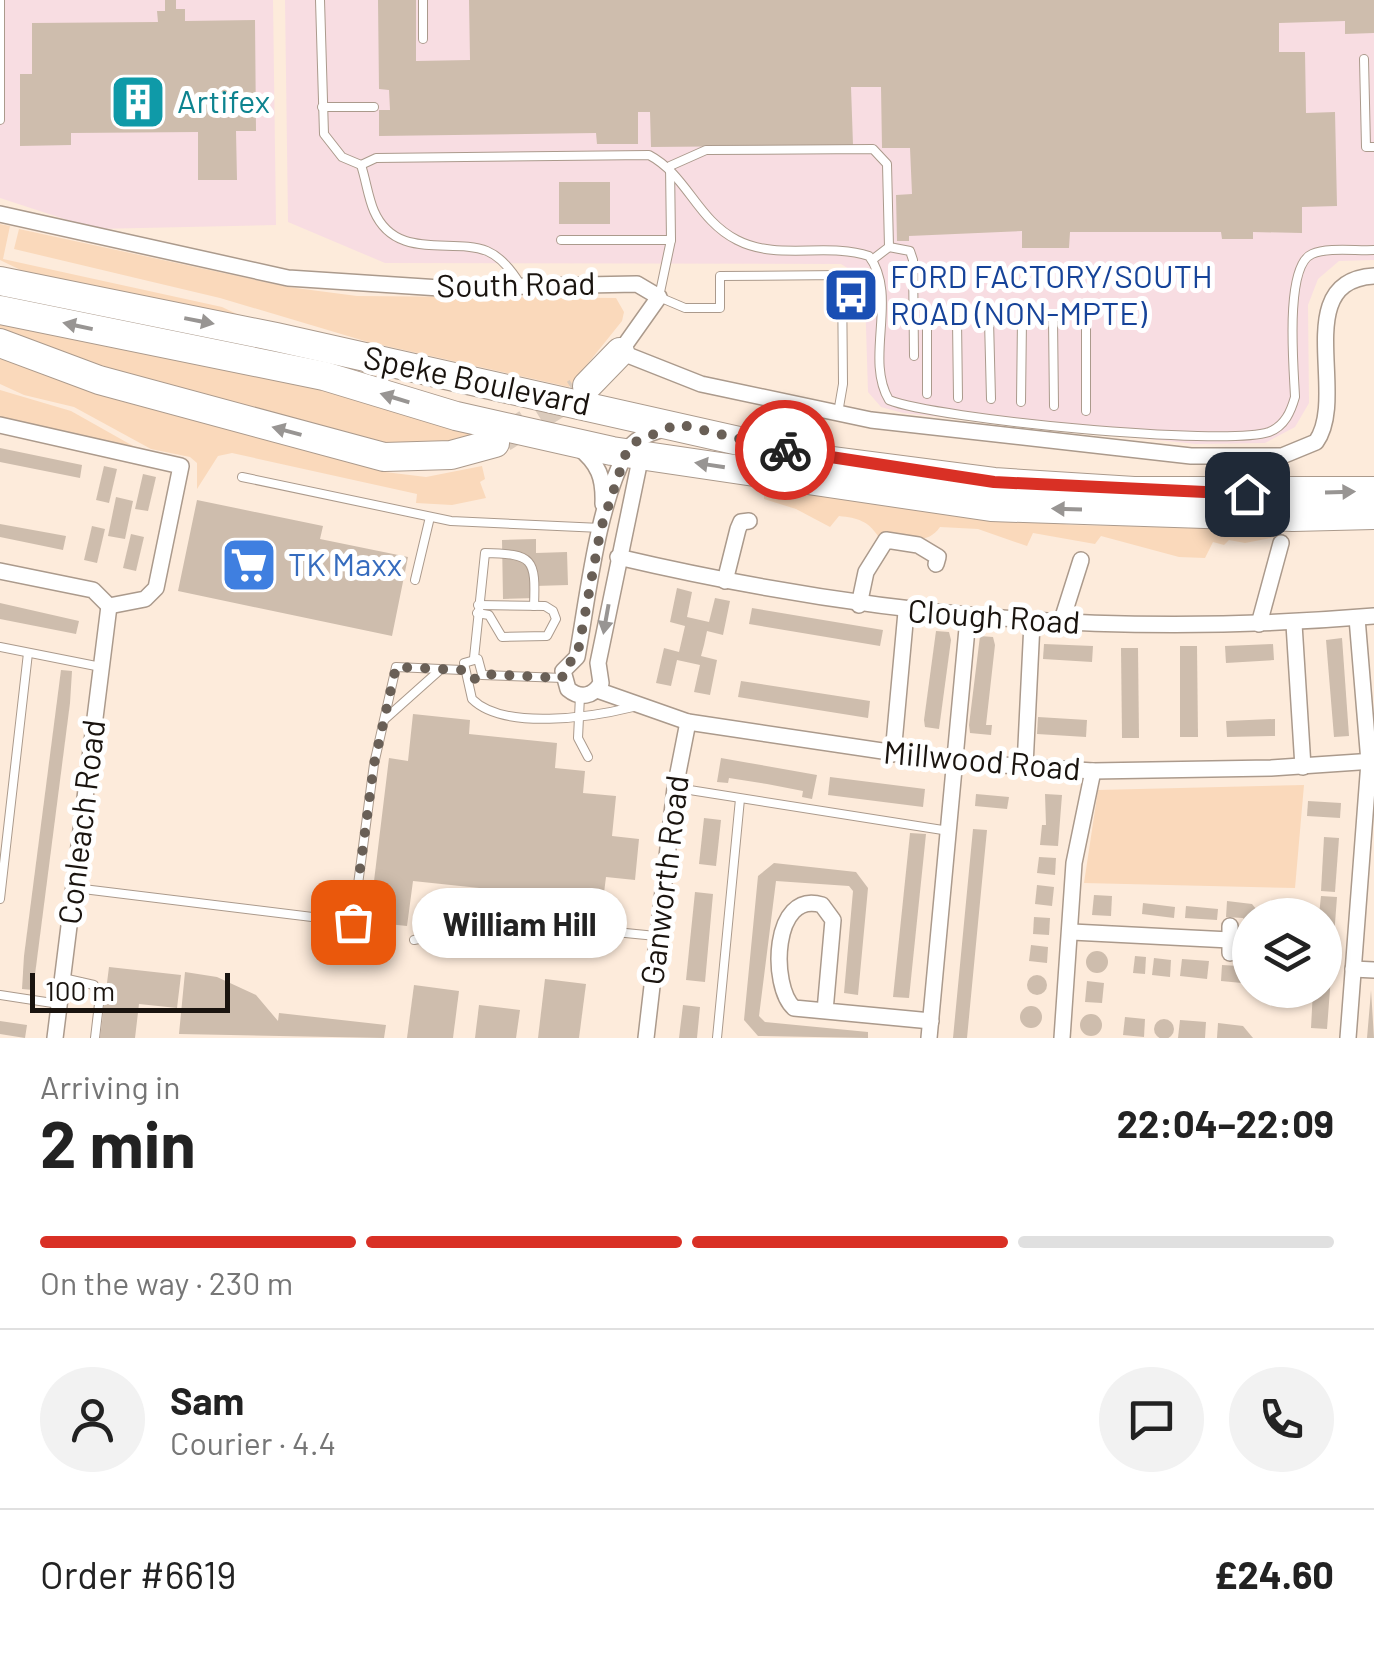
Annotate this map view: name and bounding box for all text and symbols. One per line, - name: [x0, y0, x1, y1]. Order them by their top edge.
- building icon: Artifex: [108, 72, 168, 132]
- place label: Artifex: [177, 81, 270, 119]
- place label: FORD FACTORY/SOUTH ROAD (NON-MPTE): [890, 256, 1213, 331]
- street label: South Road: [436, 263, 596, 303]
- bus stop icon: FORD FACTORY/SOUTH ROAD (NON-MPTE): [821, 265, 881, 325]
- one-way arrow: [183, 314, 214, 330]
- one-way arrow: [62, 317, 93, 333]
- street label: Speke Boulevard: [361, 336, 594, 422]
- one-way arrow: [379, 390, 410, 405]
- courier: [735, 400, 835, 500]
- one-way arrow: [271, 423, 302, 439]
- icon: bike: [758, 423, 813, 478]
- pin: [1205, 452, 1290, 537]
- one-way arrow: [693, 457, 725, 473]
- icon: home: [1220, 467, 1275, 522]
- one-way arrow: [1325, 484, 1357, 500]
- one-way arrow: [1050, 501, 1082, 517]
- supermarket icon: TK Maxx: [219, 535, 279, 595]
- place label: TK Maxx: [288, 544, 402, 582]
- street label: Clough Road: [907, 590, 1082, 640]
- one-way arrow: [598, 604, 614, 635]
- street label: Conleach Road: [49, 717, 111, 926]
- street label: Millwood Road: [882, 731, 1082, 787]
- street label: Ganworth Road: [631, 773, 695, 987]
- pin: [311, 880, 396, 965]
- callout: William Hill: [413, 887, 628, 957]
- icon: bag: [326, 895, 381, 950]
- map controls: [1232, 898, 1342, 1008]
- button: layers: [1232, 898, 1342, 1008]
- text: William Hill: [443, 904, 596, 942]
- scale bar: [30, 968, 230, 1013]
- text: 100 m: [45, 973, 115, 1007]
- text: Arriving in: [40, 1067, 180, 1105]
- text: 22:04–22:09: [1117, 1100, 1334, 1146]
- text: 2 min: [40, 1103, 196, 1181]
- text: On the way · 230 m: [40, 1263, 293, 1301]
- button: person: [40, 1367, 145, 1472]
- button: chat: [1099, 1367, 1204, 1472]
- button: phone: [1229, 1367, 1334, 1472]
- text: Sam: [170, 1377, 244, 1423]
- text: Courier · 4.4: [170, 1423, 336, 1461]
- text: Order #6619: [40, 1551, 236, 1597]
- text: £24.60: [1214, 1551, 1334, 1597]

